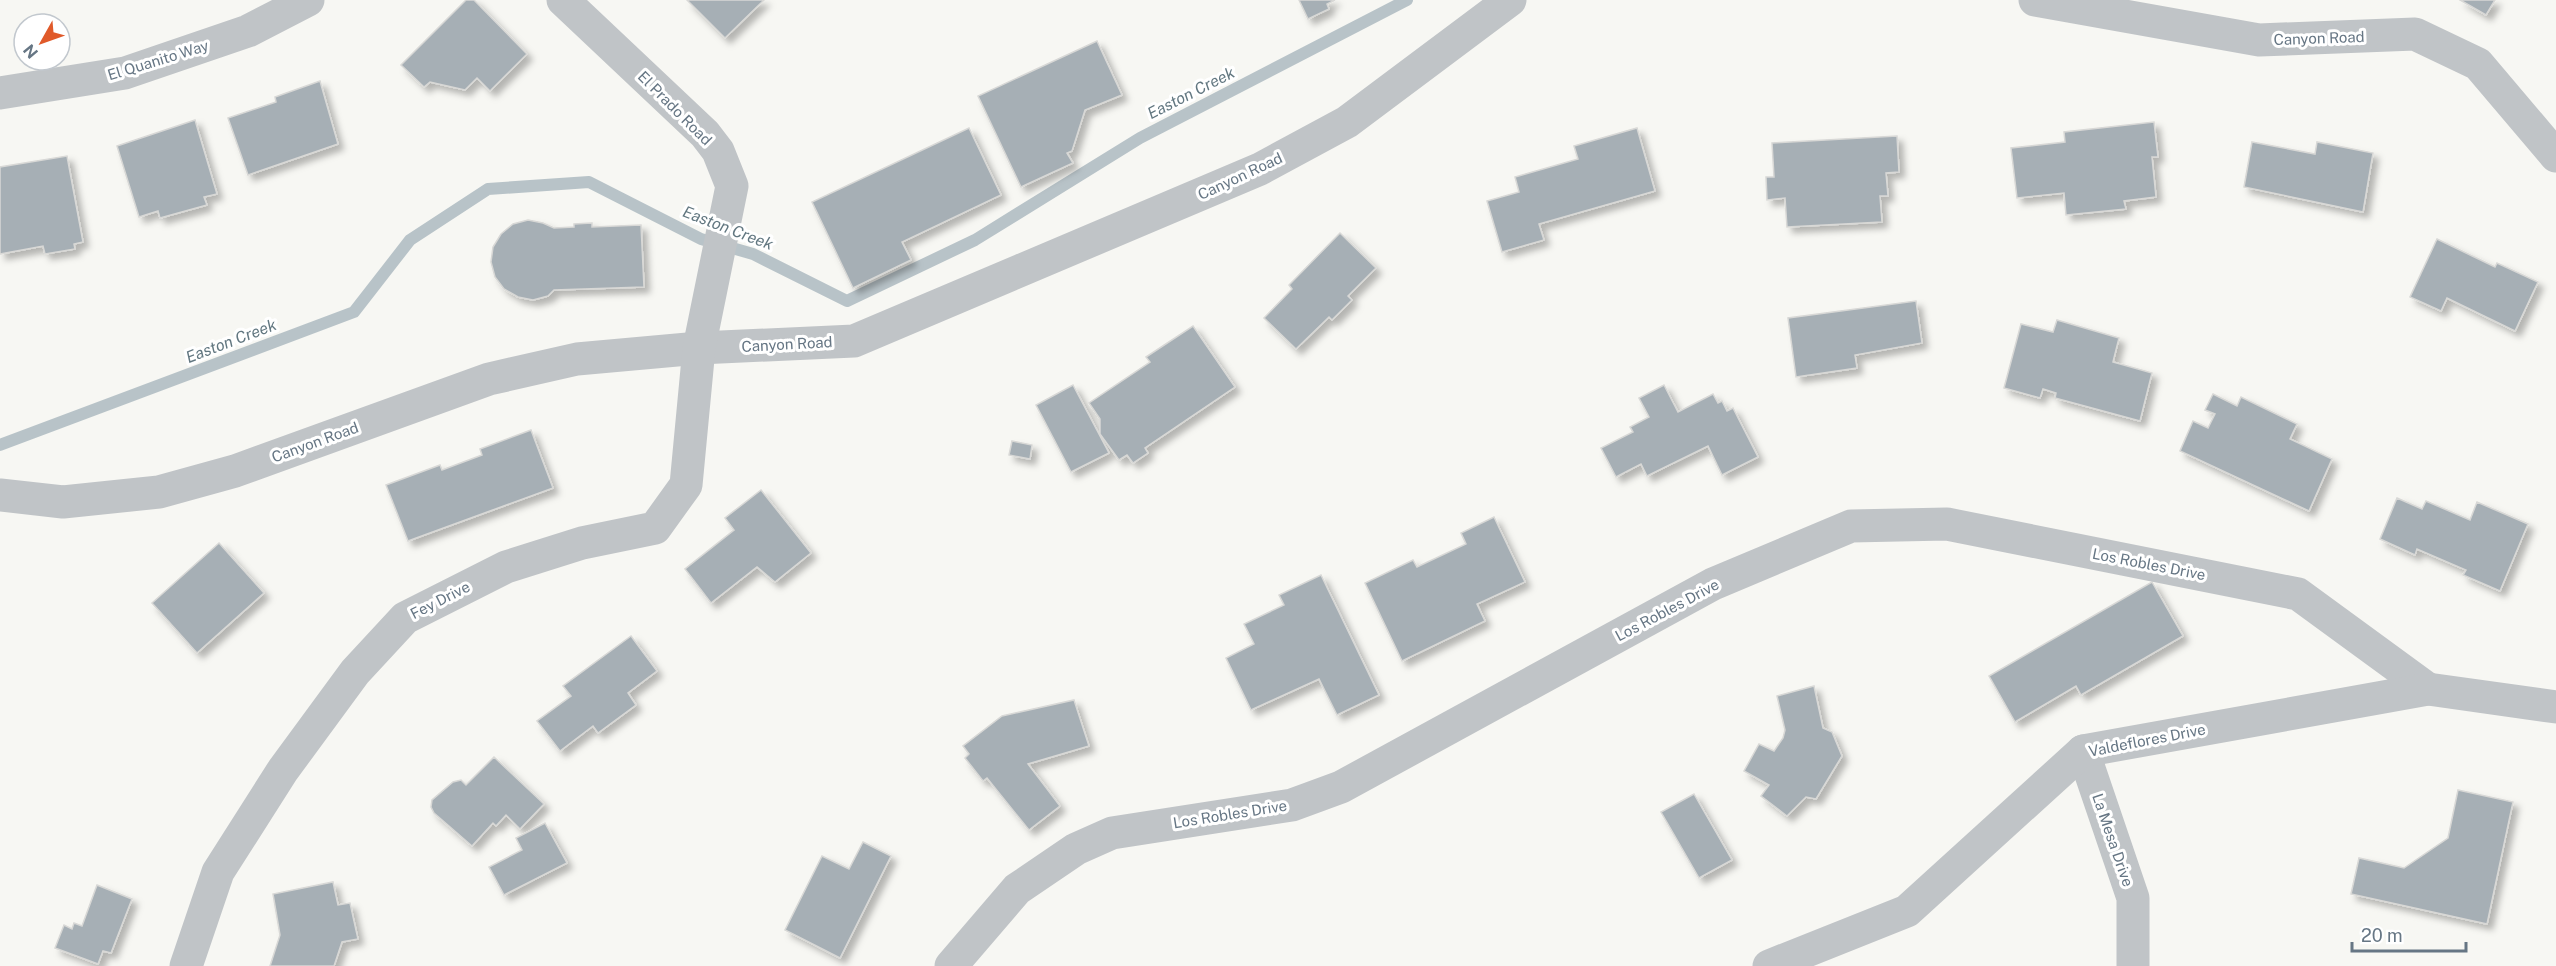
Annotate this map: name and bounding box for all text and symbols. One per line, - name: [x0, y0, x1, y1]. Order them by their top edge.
- north arrow: [12, 12, 72, 72]
- street label: Canyon Road: [2273, 28, 2365, 48]
- street label: El Quanito Way: [105, 37, 211, 83]
- text: N: [20, 40, 42, 62]
- water label: Easton Creek: [1144, 63, 1238, 123]
- street label: El Prado Road: [635, 68, 715, 148]
- street label: Canyon Road: [1195, 149, 1285, 203]
- water label: Easton Creek: [680, 202, 776, 254]
- water label: Easton Creek: [183, 315, 279, 367]
- street label: Canyon Road: [741, 333, 833, 355]
- street label: Canyon Road: [269, 418, 361, 466]
- street label: Los Robles Drive: [2091, 545, 2207, 583]
- street label: Los Robles Drive: [1612, 575, 1722, 645]
- street label: Fey Drive: [407, 578, 473, 622]
- street label: Valdeflores Drive: [2087, 720, 2207, 760]
- street label: La Mesa Drive: [2089, 791, 2137, 889]
- street label: Los Robles Drive: [1172, 797, 1288, 831]
- scale bar: [2352, 915, 2466, 953]
- text: 20 m: [2361, 925, 2403, 946]

